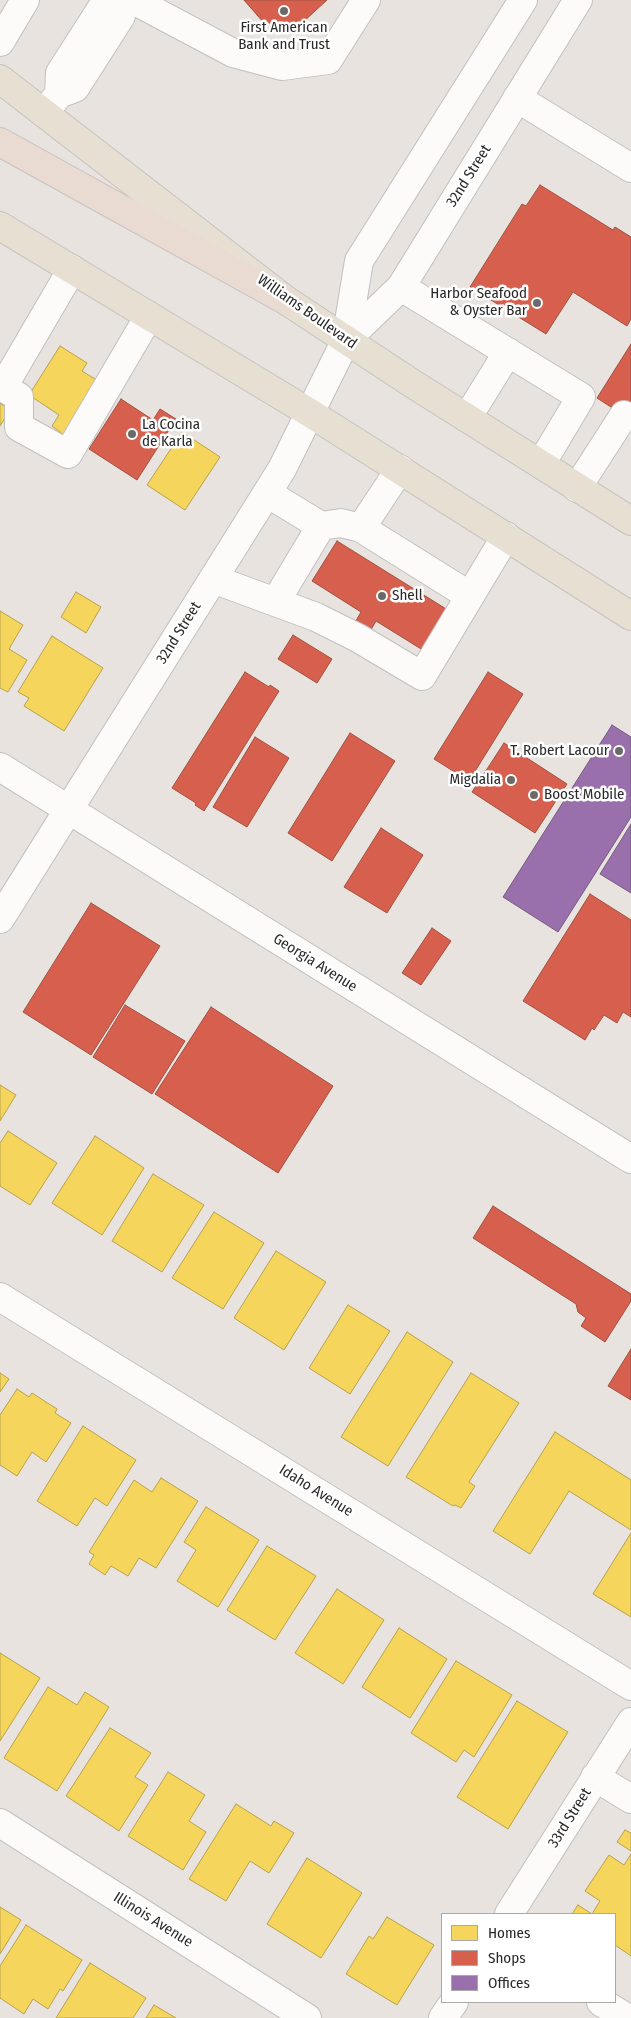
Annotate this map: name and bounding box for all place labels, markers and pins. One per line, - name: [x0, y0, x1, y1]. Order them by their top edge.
- marker: First American Bank and Trust: [278, 5, 290, 17]
- place label: First American Bank and Trust: [238, 19, 330, 54]
- place label: Harbor Seafood & Oyster Bar: [430, 285, 527, 320]
- marker: Harbor Seafood & Oyster Bar: [531, 297, 543, 309]
- place label: La Cocina de Karla: [142, 416, 200, 451]
- marker: La Cocina de Karla: [126, 428, 138, 440]
- place label: Shell: [392, 587, 423, 605]
- marker: Shell: [376, 590, 388, 602]
- place label: T. Robert Lacour: [510, 742, 609, 760]
- marker: T. Robert Lacour: [613, 745, 625, 757]
- place label: Migdalia: [449, 771, 501, 789]
- marker: Migdalia: [505, 774, 517, 786]
- place label: Boost Mobile: [544, 786, 624, 804]
- marker: Boost Mobile: [528, 789, 540, 801]

